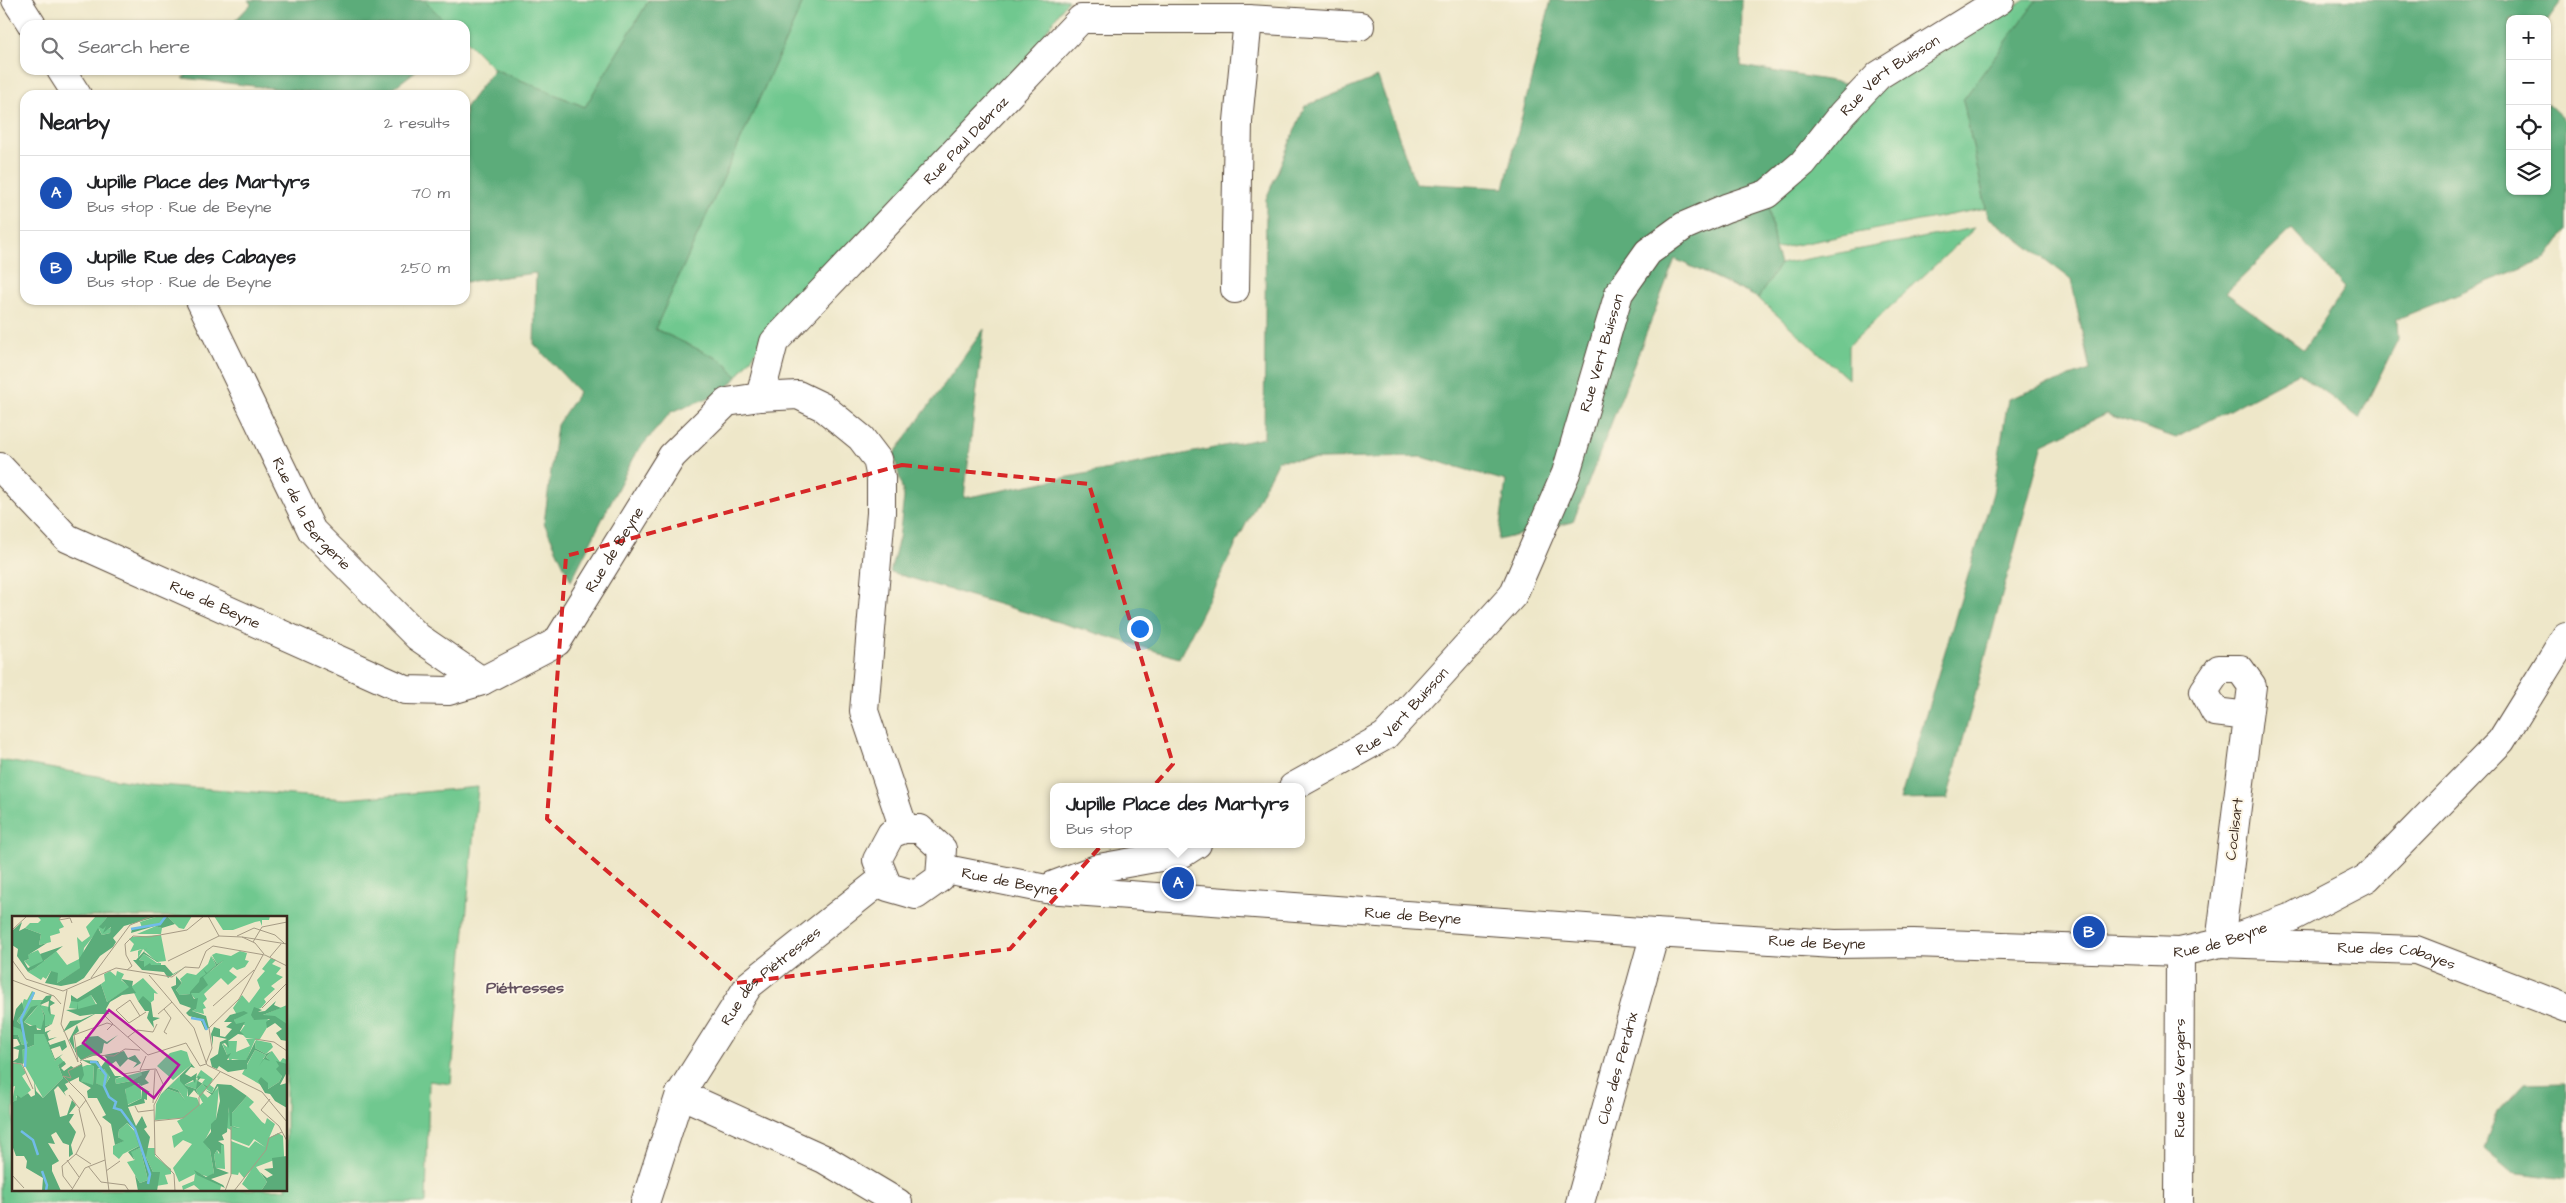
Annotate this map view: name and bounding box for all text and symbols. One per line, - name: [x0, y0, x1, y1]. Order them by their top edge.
- map controls: [2506, 15, 2551, 195]
- button: +: [2506, 15, 2551, 60]
- search box: [20, 20, 470, 75]
- street label: Rue Vert Buisson: [1835, 30, 1944, 121]
- icon: search: [38, 34, 66, 62]
- text: Search here: [78, 34, 190, 61]
- button: −: [2506, 60, 2551, 105]
- street label: Rue Paul Debraz: [919, 91, 1014, 190]
- button: locate: [2506, 105, 2551, 150]
- text: Nearby: [40, 108, 110, 137]
- text: 2 results: [384, 112, 450, 134]
- button: layers: [2506, 150, 2551, 195]
- text: Jupille Place des Martyrs: [87, 169, 310, 196]
- text: A: [51, 182, 61, 204]
- text: 70 m: [411, 182, 450, 204]
- text: Bus stop · Rue de Beyne: [87, 196, 272, 218]
- text: Jupille Rue des Cabayes: [87, 244, 296, 271]
- text: B: [50, 257, 62, 279]
- text: 250 m: [401, 257, 450, 279]
- text: Bus stop · Rue de Beyne: [87, 271, 272, 293]
- street label: Rue Vert Buisson: [1575, 291, 1629, 414]
- street label: Rue de la Bergerie: [267, 454, 355, 575]
- street label: Rue de Beyne: [580, 503, 649, 596]
- street label: Rue de Beyne: [166, 575, 263, 634]
- your location: [1127, 616, 1153, 642]
- street label: Rue Vert Buisson: [1352, 662, 1454, 761]
- popup: [1050, 783, 1305, 848]
- text: Jupille Place des Martyrs: [1066, 791, 1289, 818]
- street label: Coclisart: [2220, 797, 2249, 861]
- text: Bus stop: [1066, 818, 1132, 840]
- street label: Rue de Beyne: [960, 862, 1058, 901]
- pin: A: [1162, 864, 1194, 902]
- street label: Rue de Beyne: [1364, 902, 1462, 930]
- pin: B: [2073, 913, 2105, 951]
- inset map: [12, 916, 288, 1190]
- street label: Rue de Beyne: [2173, 917, 2270, 963]
- street label: Rue des Piétresses: [716, 922, 826, 1030]
- street label: Rue de Beyne: [1768, 930, 1866, 956]
- street label: Rue des Cabayes: [2337, 937, 2459, 975]
- district label: Piétresses: [486, 977, 564, 999]
- street label: Clos des Perdrix: [1592, 1009, 1644, 1127]
- street label: Rue des Vergers: [2169, 1018, 2192, 1138]

